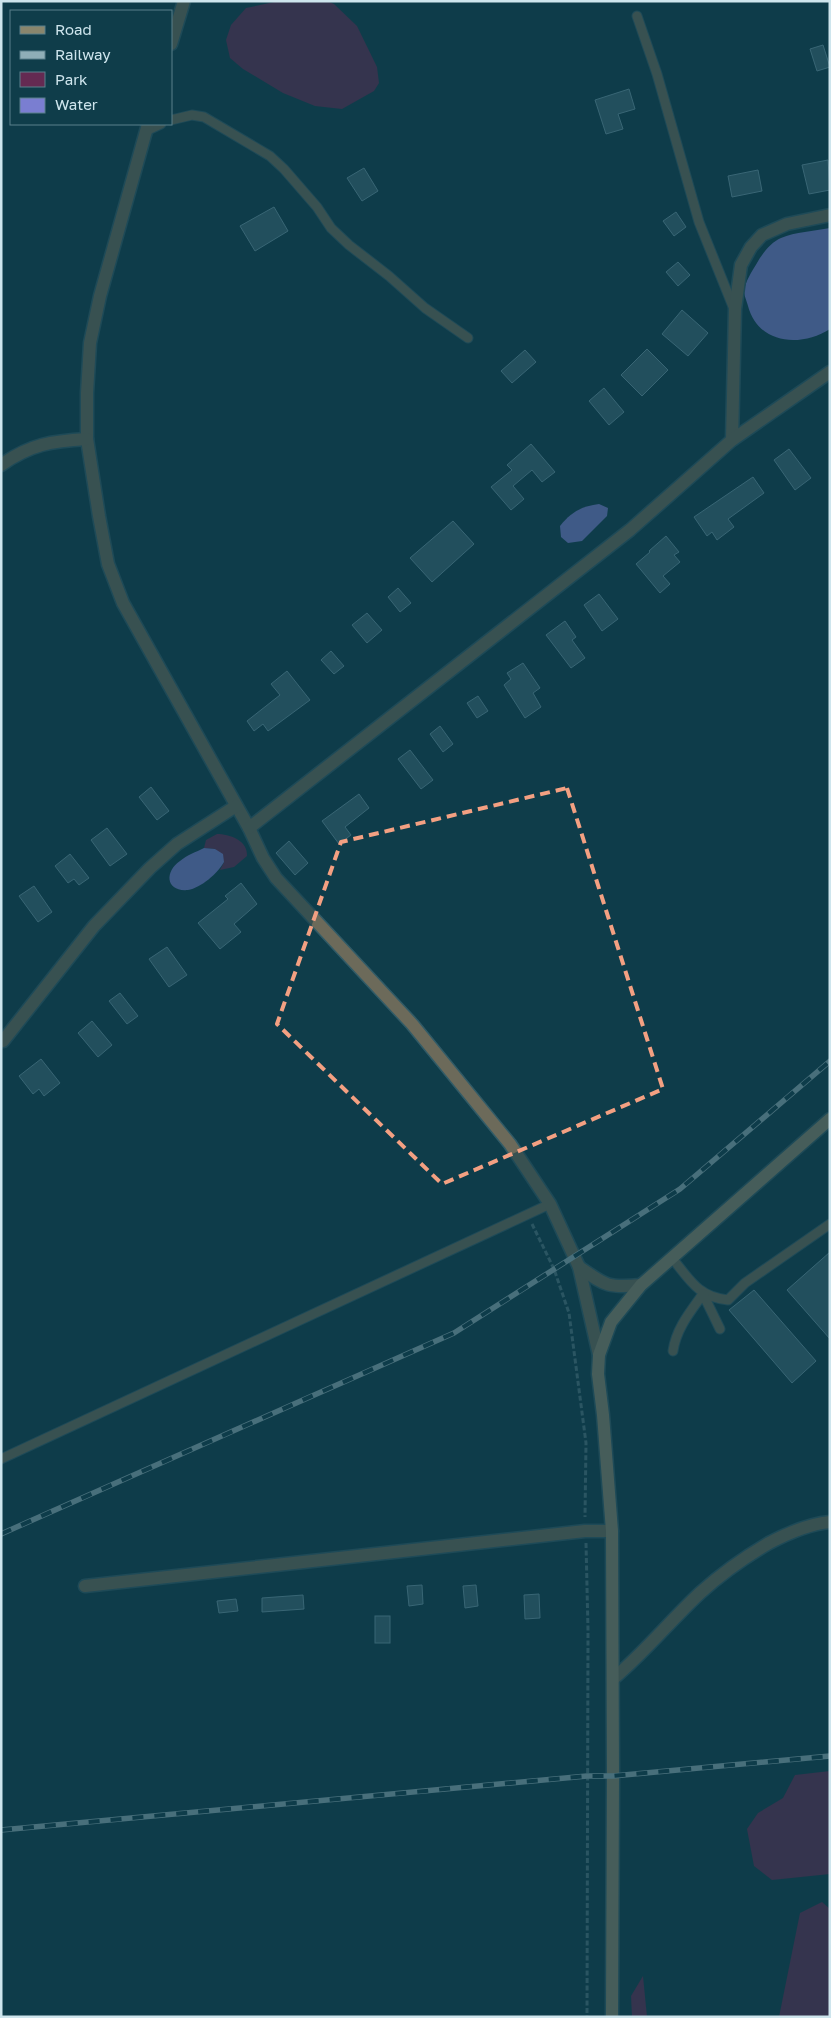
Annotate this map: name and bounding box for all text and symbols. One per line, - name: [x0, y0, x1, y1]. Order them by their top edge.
- legend: [10, 10, 172, 125]
- text: Road: [55, 20, 92, 38]
- text: Railway: [55, 45, 111, 63]
- text: Park: [55, 70, 88, 88]
- text: Water: [55, 95, 98, 113]

